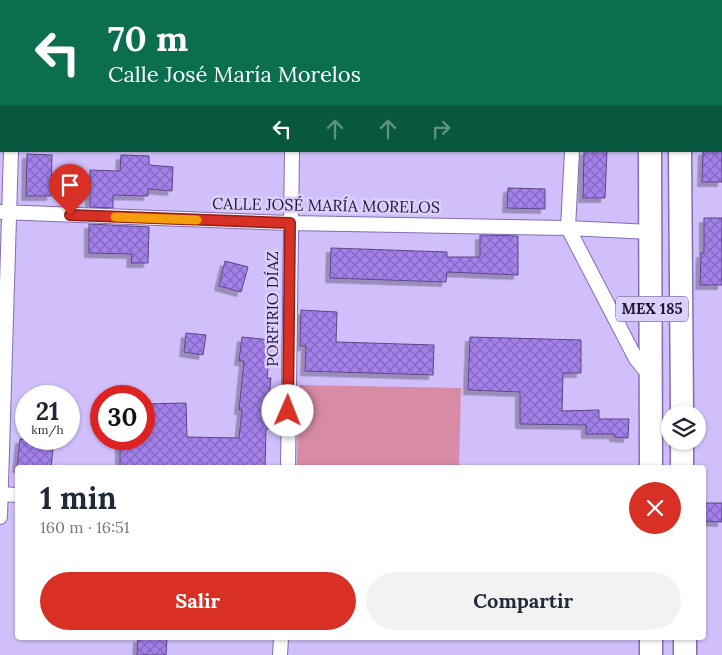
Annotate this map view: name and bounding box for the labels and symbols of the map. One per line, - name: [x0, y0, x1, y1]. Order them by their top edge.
- pin: [49, 164, 91, 215]
- street label: CALLE JOSÉ MARÍA MORELOS: [212, 193, 440, 217]
- street label: PORFIRIO DÍAZ: [262, 251, 282, 367]
- road number: MEX 185: [616, 296, 688, 322]
- position arrow: [261, 384, 313, 436]
- speed limit sign: 30: [90, 385, 155, 450]

